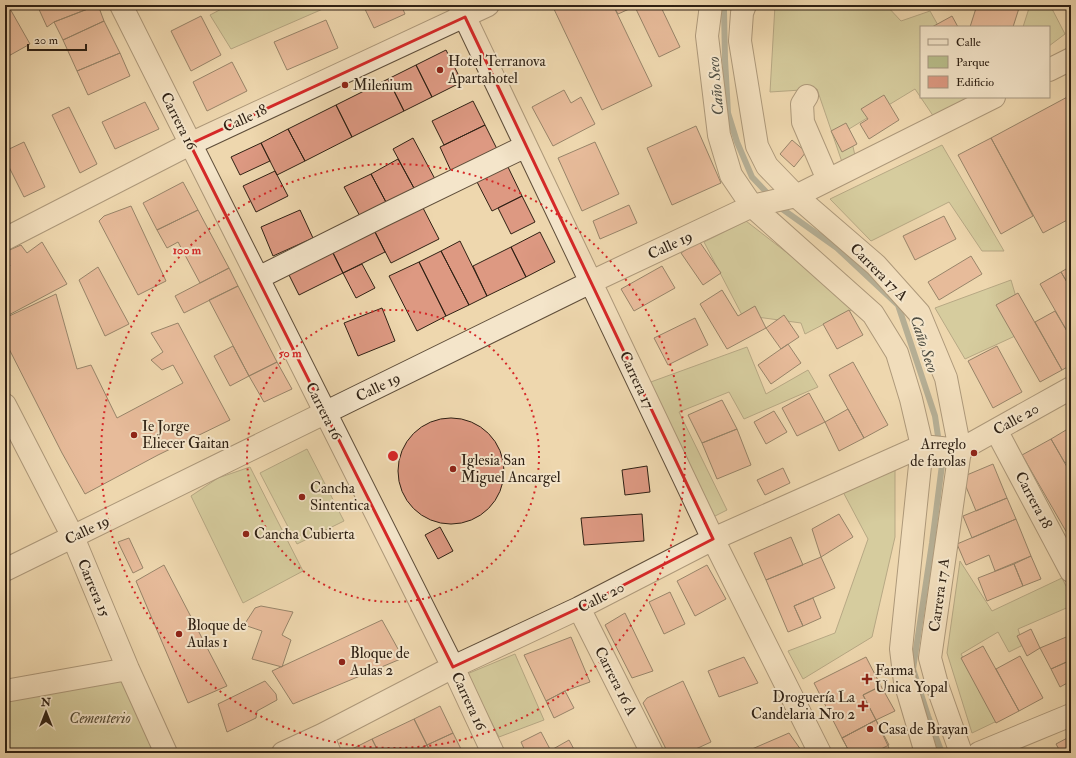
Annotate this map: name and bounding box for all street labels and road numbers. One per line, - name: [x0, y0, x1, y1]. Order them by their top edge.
- street label: Carrera 16: [156, 89, 202, 155]
- street label: Calle 18: [220, 100, 270, 137]
- street label: Calle 19: [645, 227, 696, 264]
- street label: Carrera 17 A: [846, 239, 912, 306]
- street label: Carrera 17: [615, 348, 658, 412]
- street label: Calle 19: [353, 369, 404, 406]
- street label: Carrera 16: [301, 379, 347, 445]
- street label: Calle 20: [990, 399, 1042, 440]
- street label: Carrera 18: [1011, 468, 1056, 532]
- street label: Calle 19: [62, 512, 113, 549]
- street label: Carrera 15: [73, 556, 114, 620]
- street label: Carrera 17 A: [925, 556, 954, 633]
- street label: Calle 20: [575, 578, 628, 617]
- street label: Carrera 16 A: [590, 644, 641, 719]
- street label: Carrera 16: [447, 669, 491, 735]

